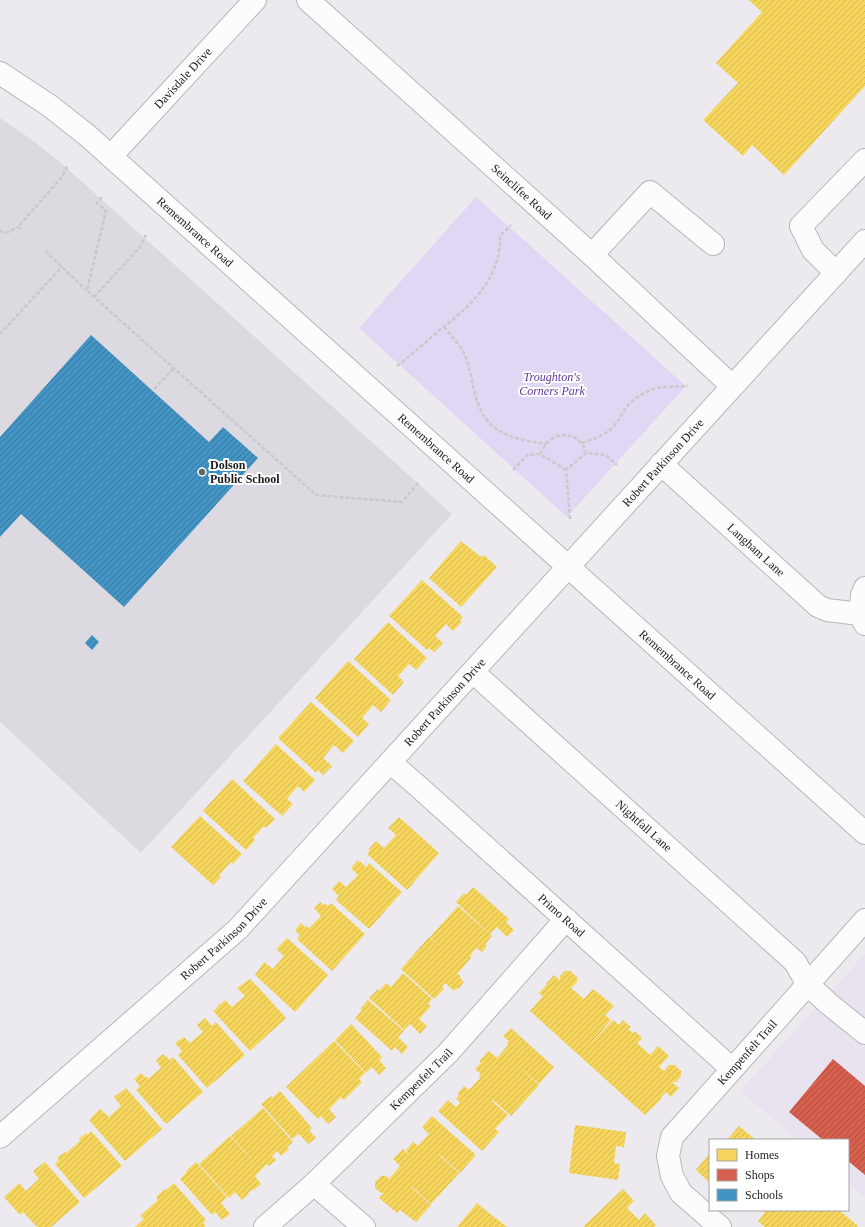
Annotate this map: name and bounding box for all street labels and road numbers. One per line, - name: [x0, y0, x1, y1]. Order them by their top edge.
- street label: Davisdale Drive: [151, 45, 215, 112]
- street label: Seinclifee Road: [488, 161, 555, 222]
- street label: Remembrance Road: [154, 194, 236, 270]
- street label: Remembrance Road: [395, 410, 477, 486]
- street label: Robert Parkinson Drive: [619, 416, 707, 510]
- street label: Langham Lane: [724, 520, 787, 579]
- street label: Remembrance Road: [636, 627, 718, 702]
- street label: Robert Parkinson Drive: [401, 655, 488, 749]
- street label: Nightfall Lane: [613, 797, 675, 855]
- street label: Primo Road: [535, 891, 588, 940]
- street label: Robert Parkinson Drive: [178, 895, 270, 983]
- street label: Kempenfelt Trail: [715, 1016, 780, 1088]
- street label: Kempenfelt Trail: [387, 1045, 456, 1113]

